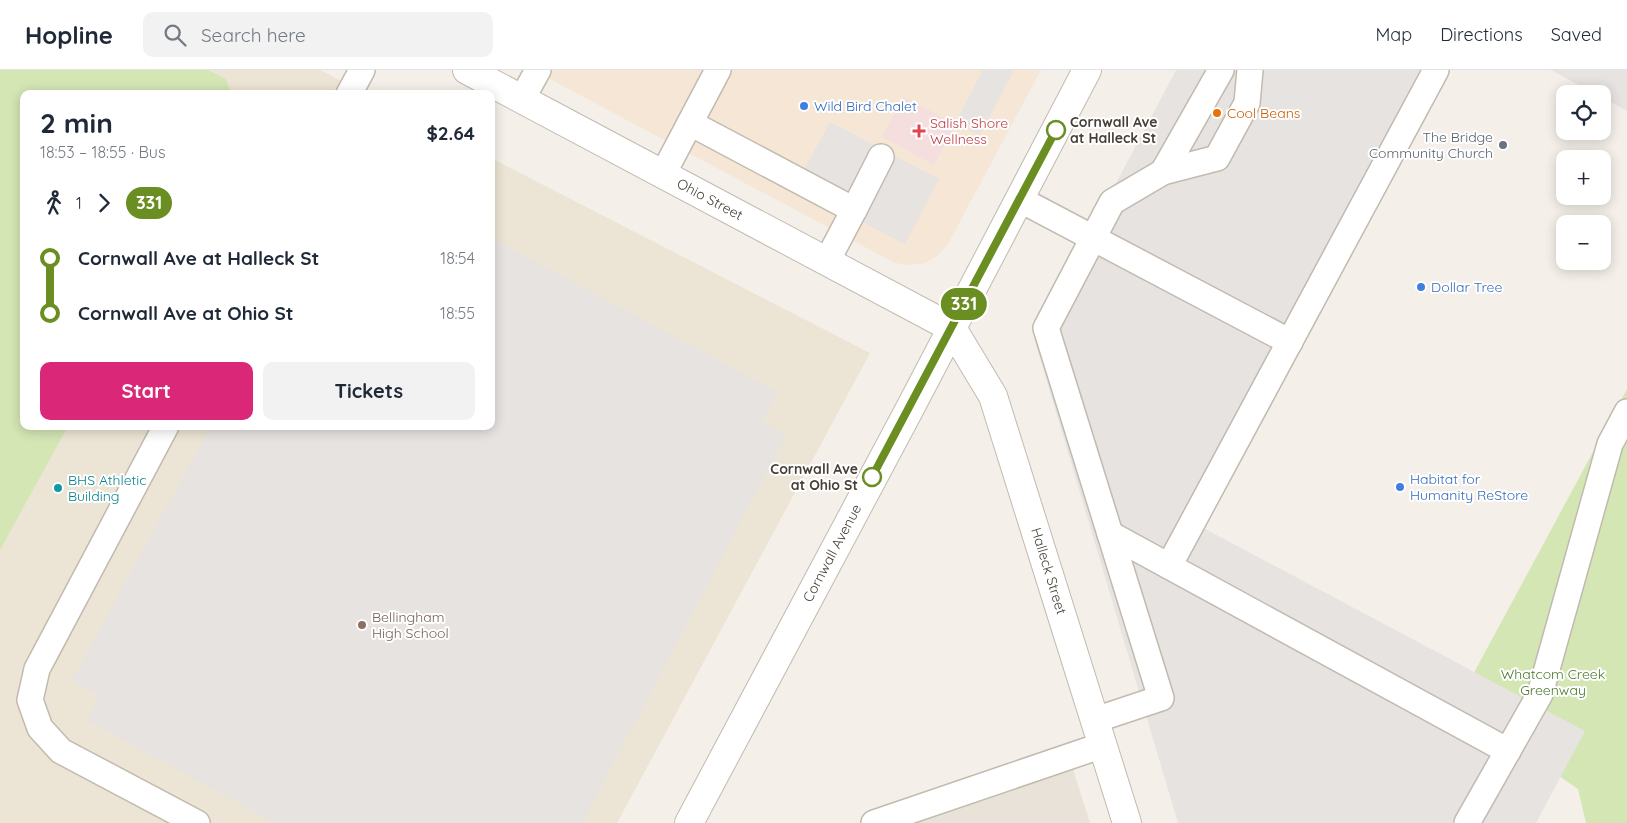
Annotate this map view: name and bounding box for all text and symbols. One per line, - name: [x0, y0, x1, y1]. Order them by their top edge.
- search box: [143, 12, 493, 57]
- text: Hopline: [25, 20, 113, 50]
- icon: search: [161, 21, 189, 49]
- text: Search here: [201, 23, 306, 47]
- text: Map: [1375, 23, 1412, 46]
- text: Directions: [1440, 23, 1523, 46]
- text: Saved: [1551, 23, 1602, 46]
- map controls: [1556, 85, 1611, 270]
- button: locate: [1556, 85, 1611, 140]
- place label: Wild Bird Chalet: [814, 97, 917, 115]
- marker: Wild Bird Chalet: [798, 100, 810, 112]
- place label: Cool Beans: [1227, 104, 1300, 122]
- text: 2 min: [40, 105, 113, 140]
- marker: Cool Beans: [1211, 107, 1223, 119]
- place label: Cornwall Ave at Halleck St: [1070, 113, 1158, 147]
- place label: Salish Shore Wellness: [930, 114, 1008, 148]
- marker: Cornwall Ave at Halleck St: [1046, 120, 1066, 140]
- text: $2.64: [426, 121, 475, 145]
- marker: Salish Shore Wellness: [912, 124, 926, 138]
- place label: The Bridge Community Church: [1369, 128, 1493, 162]
- marker: The Bridge Community Church: [1497, 139, 1509, 151]
- text: 18:53 – 18:55 · Bus: [40, 142, 165, 162]
- button: +: [1556, 150, 1611, 205]
- street label: Ohio Street: [674, 174, 746, 224]
- icon: walk: [40, 189, 68, 217]
- icon: forward: [90, 189, 118, 217]
- text: 331: [136, 191, 162, 214]
- text: 1: [76, 193, 82, 213]
- button: −: [1556, 215, 1611, 270]
- text: Cornwall Ave at Halleck St: [78, 246, 319, 270]
- text: 18:54: [440, 248, 475, 268]
- place label: Dollar Tree: [1431, 278, 1502, 296]
- marker: Dollar Tree: [1415, 281, 1427, 293]
- line badge: 331: [935, 288, 993, 320]
- text: 331: [951, 292, 977, 315]
- text: Cornwall Ave at Ohio St: [78, 301, 294, 325]
- text: 18:55: [440, 303, 475, 323]
- button: Start: [40, 362, 253, 420]
- button: Tickets: [263, 362, 475, 420]
- place label: Cornwall Ave at Ohio St: [770, 460, 858, 494]
- marker: Cornwall Ave at Ohio St: [862, 467, 882, 487]
- place label: Habitat for Humanity ReStore: [1410, 470, 1528, 504]
- place label: BHS Athletic Building: [68, 471, 147, 505]
- marker: Habitat for Humanity ReStore: [1394, 481, 1406, 493]
- marker: BHS Athletic Building: [52, 482, 64, 494]
- street label: Cornwall Avenue: [799, 501, 865, 605]
- street label: Halleck Street: [1027, 526, 1071, 617]
- place label: Bellingham High School: [372, 608, 449, 642]
- marker: Bellingham High School: [356, 619, 368, 631]
- park label: Whatcom Creek Greenway: [1501, 665, 1605, 699]

